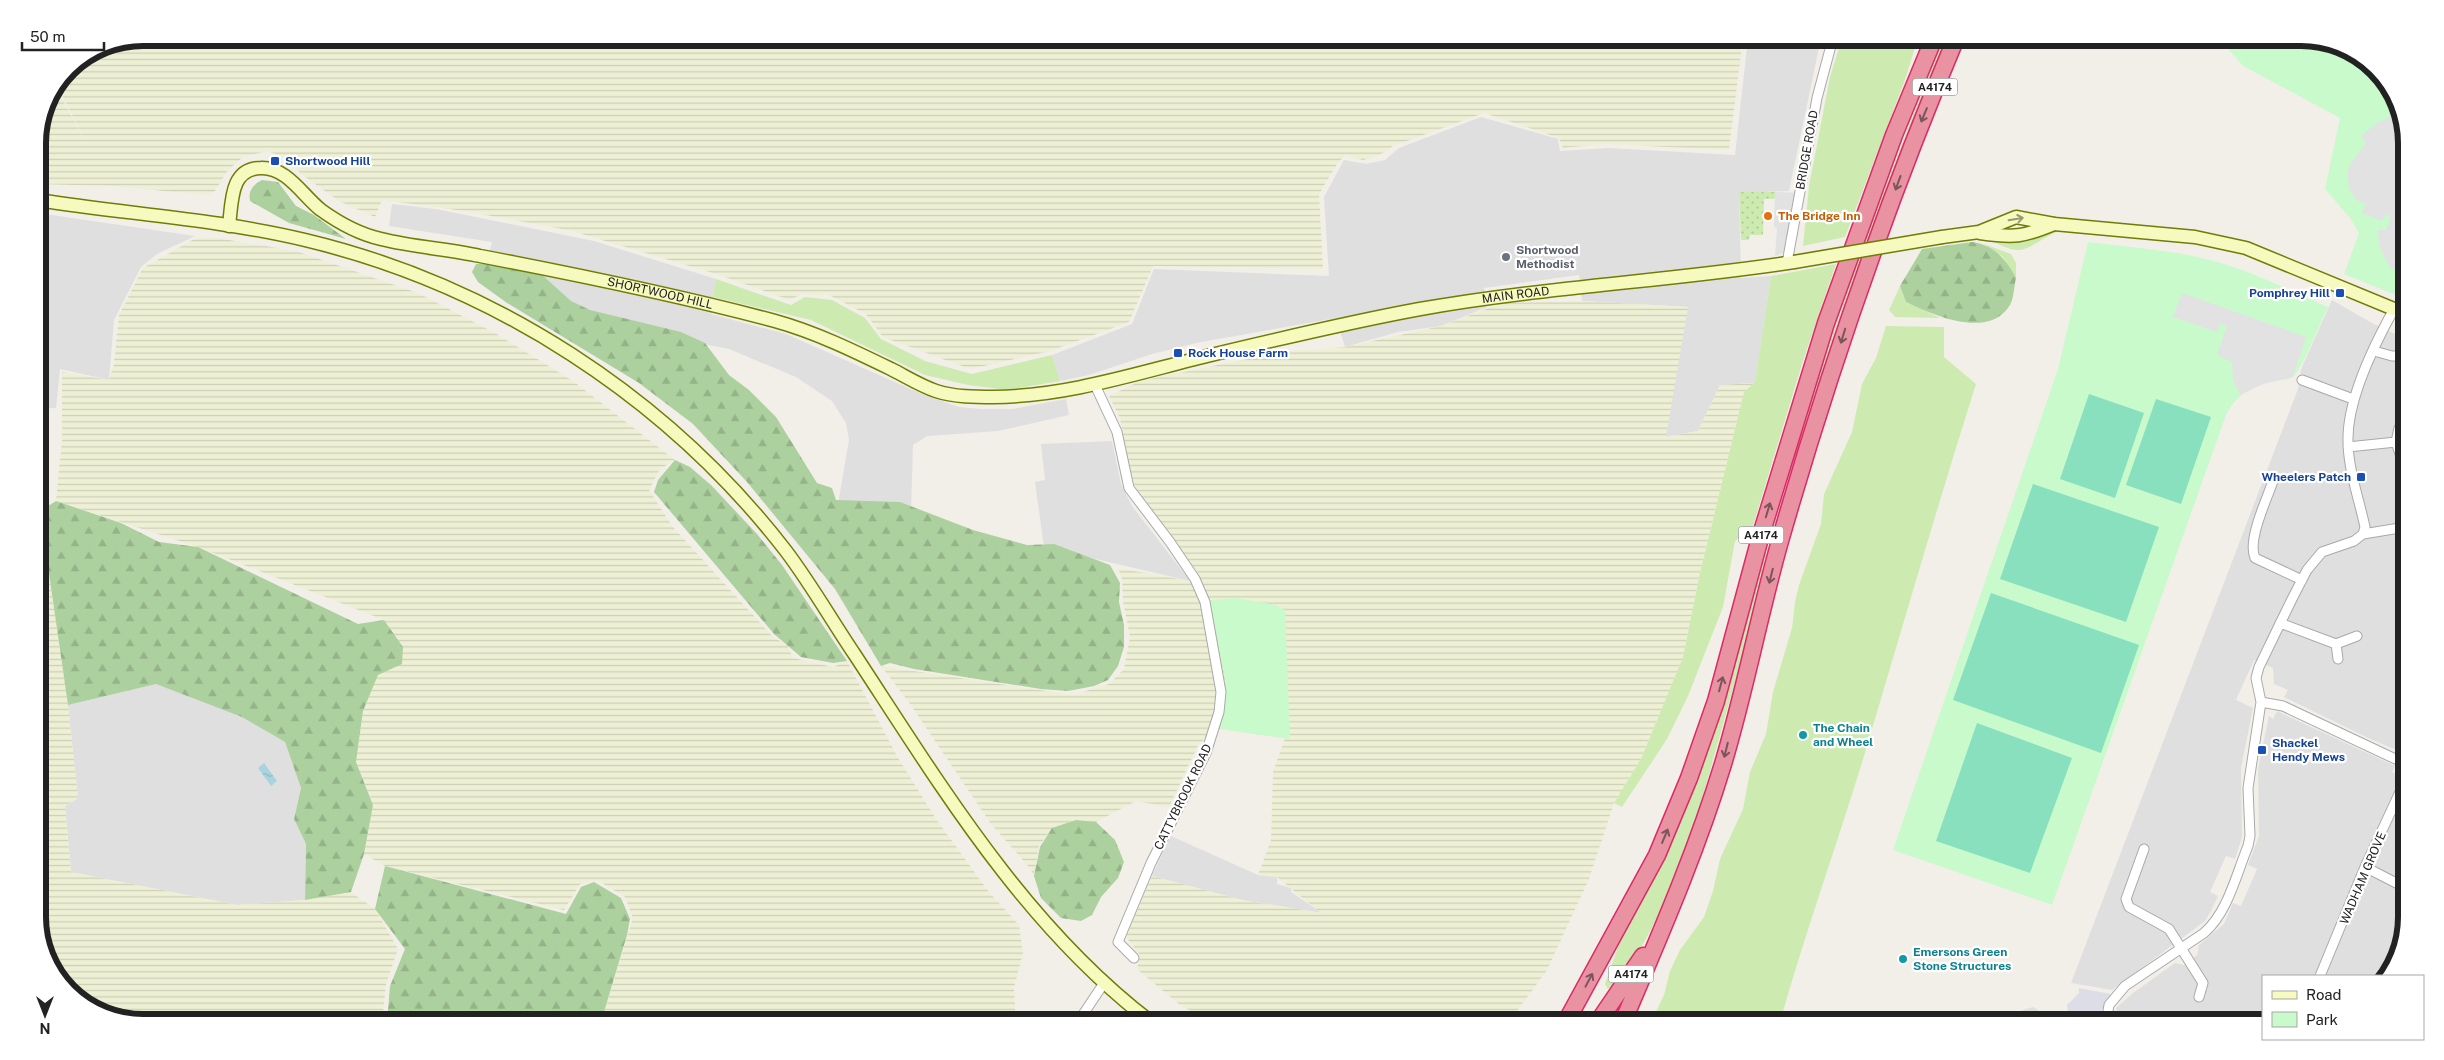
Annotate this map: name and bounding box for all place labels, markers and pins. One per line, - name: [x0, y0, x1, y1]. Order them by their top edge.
- place label: Shortwood Hill: [285, 154, 371, 168]
- marker: Shortwood Hill: [269, 155, 281, 167]
- place label: The Bridge Inn: [1778, 209, 1861, 223]
- marker: The Bridge Inn: [1762, 210, 1774, 222]
- place label: Shortwood Methodist: [1516, 243, 1579, 271]
- marker: Shortwood Methodist: [1500, 251, 1512, 263]
- place label: Pomphrey Hill: [2249, 286, 2330, 300]
- marker: Pomphrey Hill: [2334, 287, 2346, 299]
- place label: Rock House Farm: [1188, 346, 1288, 360]
- marker: Rock House Farm: [1172, 347, 1184, 359]
- place label: Wheelers Patch: [2261, 470, 2351, 484]
- marker: Wheelers Patch: [2355, 471, 2367, 483]
- place label: The Chain and Wheel: [1813, 721, 1873, 749]
- marker: The Chain and Wheel: [1797, 729, 1809, 741]
- place label: Shackel Hendy Mews: [2272, 736, 2345, 764]
- marker: Shackel Hendy Mews: [2256, 744, 2268, 756]
- place label: Emersons Green Stone Structures: [1913, 945, 2011, 973]
- marker: Emersons Green Stone Structures: [1897, 953, 1909, 965]

